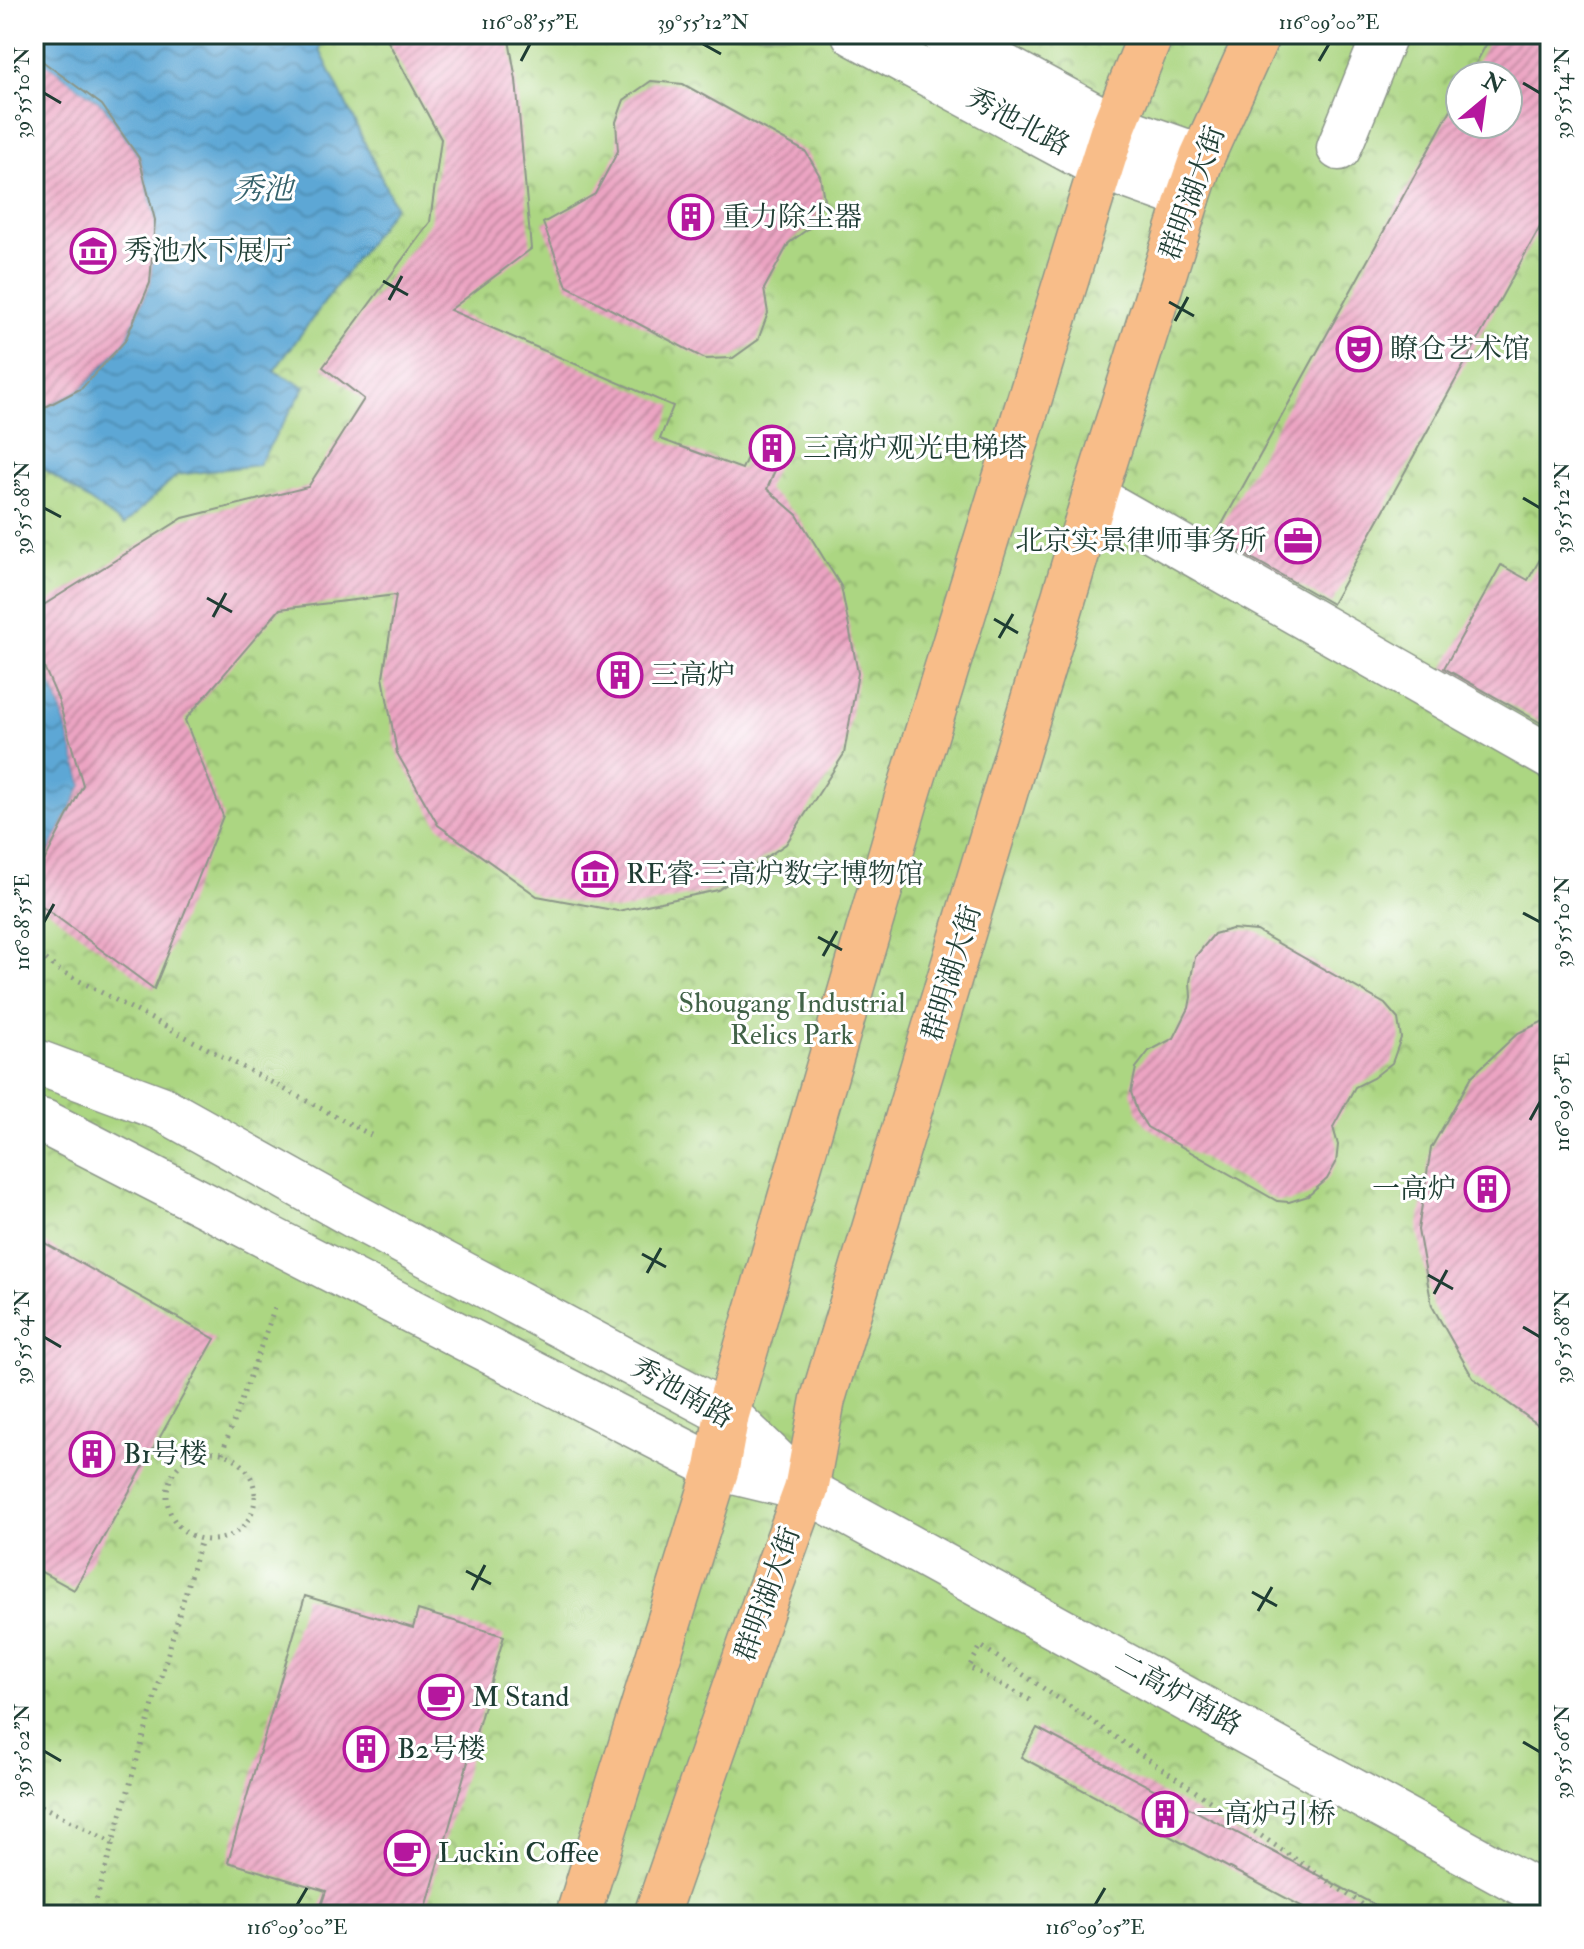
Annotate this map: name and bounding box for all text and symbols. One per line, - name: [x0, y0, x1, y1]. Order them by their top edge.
- text: 116°08'55"E: [482, 10, 578, 35]
- text: 39°55'12"N: [657, 10, 749, 35]
- text: 116°09'00"E: [1279, 10, 1379, 35]
- text: 39°55'10"N: [10, 47, 35, 139]
- text: 39°55'14"N: [1550, 47, 1575, 139]
- north arrow: [1444, 60, 1524, 140]
- text: N: [1477, 66, 1509, 101]
- street label: 秀池北路: [960, 80, 1076, 164]
- street label: 群明湖大街: [1153, 121, 1233, 265]
- water label: 秀池: [233, 171, 296, 208]
- building icon: 重力除尘器: [667, 193, 715, 241]
- place label: 重力除尘器: [722, 200, 862, 235]
- museum icon: 秀池水下展厅: [69, 227, 117, 275]
- place label: 秀池水下展厅: [124, 234, 292, 269]
- theatre icon: 瞭仓艺术馆: [1335, 325, 1383, 373]
- place label: 瞭仓艺术馆: [1390, 332, 1530, 367]
- building icon: 三高炉观光电梯塔: [748, 424, 796, 472]
- place label: 三高炉观光电梯塔: [803, 431, 1027, 466]
- text: 39°55'08"N: [10, 461, 35, 555]
- text: 39°55'12"N: [1550, 462, 1575, 554]
- office icon: 北京实景律师事务所: [1274, 517, 1322, 565]
- place label: 北京实景律师事务所: [1015, 524, 1267, 559]
- building icon: 三高炉: [596, 651, 644, 699]
- place label: 三高炉: [651, 658, 735, 693]
- museum icon: RE睿·三高炉数字博物馆: [571, 850, 619, 898]
- place label: RE睿·三高炉数字博物馆: [626, 857, 924, 892]
- text: 116°08'55"E: [10, 874, 35, 970]
- text: 39°55'10"N: [1550, 876, 1575, 968]
- street label: 群明湖大街: [915, 901, 989, 1045]
- park label: Shougang Industrial Relics Park: [679, 986, 905, 1053]
- text: 116°09'05"E: [1550, 1052, 1575, 1152]
- building icon: 一高炉: [1463, 1165, 1511, 1213]
- place label: 一高炉: [1372, 1172, 1456, 1207]
- text: 39°55'04"N: [10, 1289, 35, 1385]
- text: 39°55'08"N: [1550, 1290, 1575, 1384]
- street label: 秀池南路: [625, 1350, 739, 1436]
- building icon: B1号楼: [68, 1430, 116, 1478]
- place label: B1号楼: [123, 1437, 207, 1472]
- street label: 群明湖大街: [728, 1522, 808, 1666]
- street label: 二高炉南路: [1108, 1645, 1248, 1743]
- cafe icon: M Stand: [417, 1673, 465, 1721]
- place label: M Stand: [472, 1680, 569, 1715]
- text: 39°55'02"N: [10, 1704, 35, 1798]
- text: 39°55'06"N: [1550, 1705, 1575, 1799]
- building icon: B2号楼: [342, 1725, 390, 1773]
- place label: B2号楼: [397, 1732, 486, 1767]
- building icon: 一高炉引桥: [1141, 1790, 1189, 1838]
- place label: 一高炉引桥: [1196, 1797, 1336, 1832]
- cafe icon: Luckin Coffee: [383, 1829, 431, 1877]
- place label: Luckin Coffee: [438, 1836, 599, 1871]
- text: 116°09'00"E: [247, 1915, 347, 1940]
- text: 116°09'05"E: [1045, 1915, 1145, 1940]

